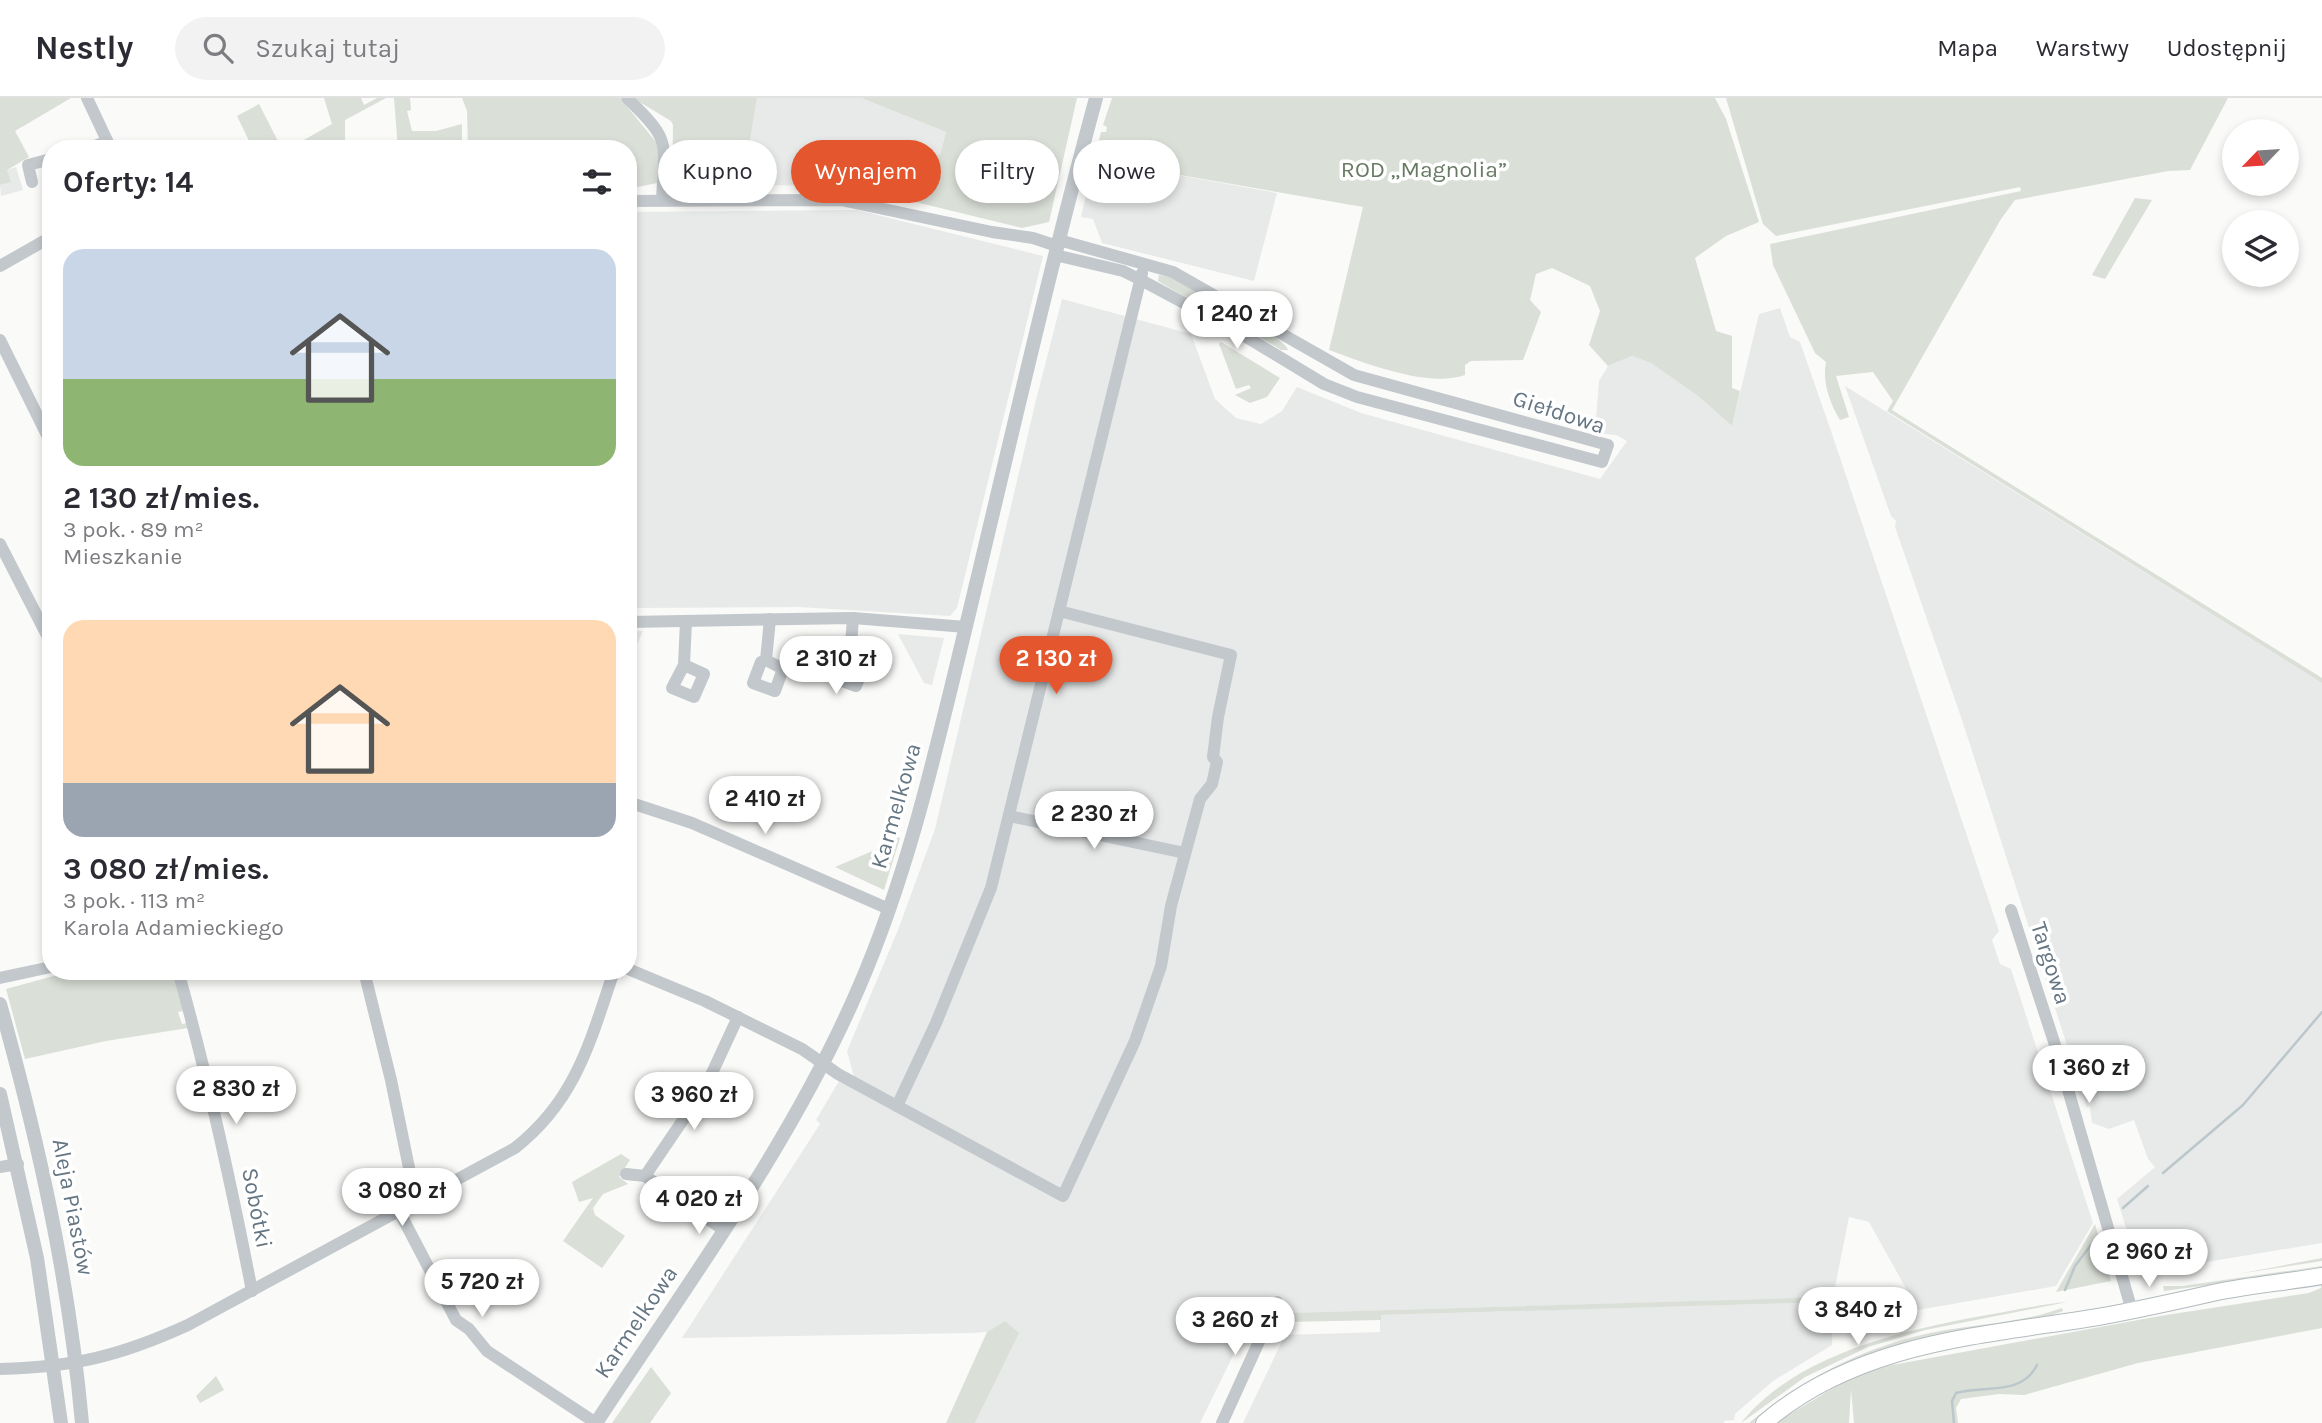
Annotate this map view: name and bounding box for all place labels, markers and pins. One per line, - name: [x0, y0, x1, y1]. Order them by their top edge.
- pin: 1 240 zł: [1165, 292, 1309, 351]
- pin: 2 310 zł: [764, 636, 908, 696]
- pin: 2 130 zł: [984, 636, 1128, 696]
- pin: 2 410 zł: [693, 776, 837, 836]
- pin: 2 230 zł: [1022, 792, 1166, 851]
- pin: 1 360 zł: [2017, 1046, 2161, 1105]
- pin: 2 830 zł: [164, 1066, 308, 1126]
- pin: 3 960 zł: [622, 1072, 766, 1132]
- pin: 3 080 zł: [330, 1168, 474, 1228]
- pin: 4 020 zł: [627, 1176, 771, 1236]
- pin: 2 960 zł: [2077, 1230, 2221, 1289]
- pin: 5 720 zł: [410, 1260, 554, 1319]
- pin: 3 840 zł: [1786, 1288, 1930, 1347]
- pin: 3 260 zł: [1163, 1298, 1307, 1357]

